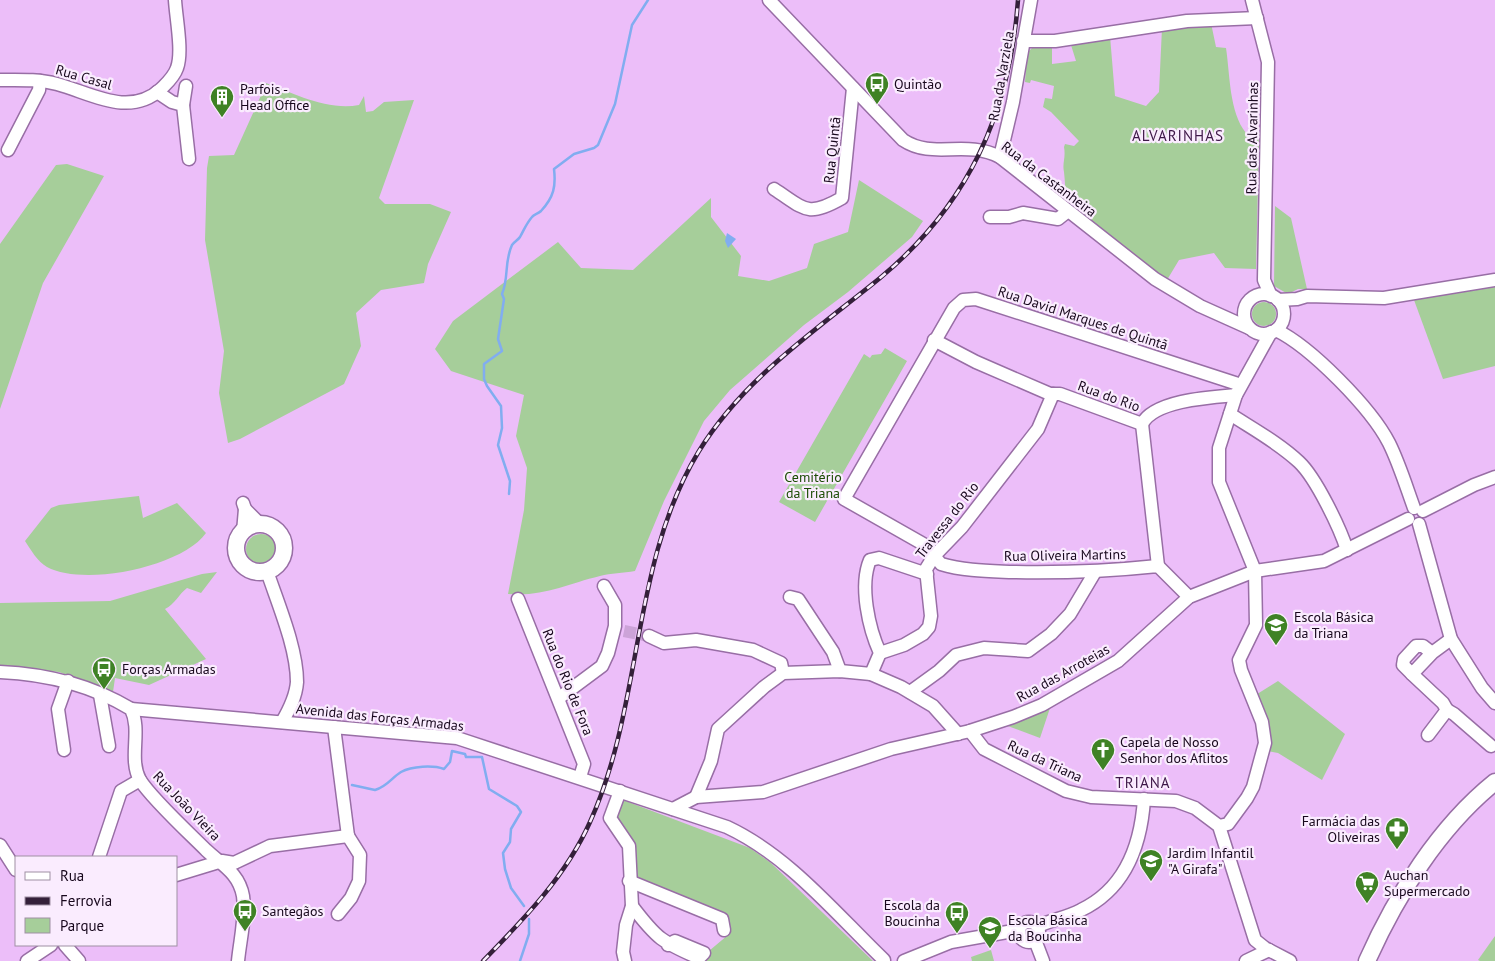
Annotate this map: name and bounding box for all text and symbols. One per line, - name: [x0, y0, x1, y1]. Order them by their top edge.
- street label: Rua da Varziela: [984, 29, 1018, 123]
- street label: Rua Casal: [54, 60, 114, 94]
- bus stop icon: Quintão: [864, 71, 890, 105]
- place label: Quintão: [894, 75, 942, 93]
- place label: Parfois - Head Office: [240, 80, 309, 114]
- street label: Rua das Alvarinhas: [1242, 81, 1262, 195]
- building icon: Parfois - Head Office: [209, 84, 235, 118]
- street label: Rua Quintã: [820, 116, 844, 184]
- district label: ALVARINHAS: [1132, 126, 1224, 145]
- street label: Rua da Castanheira: [998, 137, 1100, 221]
- street label: Rua David Marques de Quintã: [996, 282, 1170, 354]
- street label: Rua do Rio: [1075, 376, 1143, 416]
- park label: Cemitério da Triana: [784, 468, 842, 502]
- street label: Travessa do Rio: [911, 478, 983, 562]
- street label: Rua Oliveira Martins: [1004, 545, 1126, 565]
- place label: Escola Básica da Triana: [1294, 608, 1374, 642]
- school or university icon: Escola Básica da Triana: [1263, 612, 1289, 646]
- street label: Rua do Rio de Fora: [538, 626, 598, 738]
- street label: Rua das Arroteias: [1013, 640, 1113, 706]
- bus stop icon: Forças Armadas: [91, 656, 117, 690]
- place label: Forças Armadas: [122, 660, 216, 678]
- street label: Avenida das Forças Armadas: [295, 699, 465, 735]
- place label: Capela de Nosso Senhor dos Aflitos: [1120, 733, 1228, 767]
- street label: Rua da Triana: [1005, 736, 1085, 786]
- church icon: Capela de Nosso Senhor dos Aflitos: [1090, 737, 1116, 771]
- street label: Rua João Vieira: [149, 767, 225, 845]
- district label: TRIANA: [1115, 773, 1171, 792]
- place label: Farmácia das Oliveiras: [1302, 812, 1380, 846]
- pharmacy icon: Farmácia das Oliveiras: [1384, 816, 1410, 850]
- place label: Jardim Infantil "A Girafa": [1167, 844, 1254, 878]
- school or university icon: Jardim Infantil "A Girafa": [1138, 848, 1164, 882]
- legend: [15, 856, 178, 946]
- text: Rua: [60, 866, 84, 885]
- place label: Auchan Supermercado: [1384, 866, 1470, 900]
- supermarket icon: Auchan Supermercado: [1354, 870, 1380, 904]
- text: Ferrovia: [60, 891, 112, 910]
- place label: Escola da Boucinha: [884, 896, 940, 930]
- bus stop icon: Santegãos: [232, 898, 258, 932]
- bus stop icon: Escola da Boucinha: [944, 900, 970, 934]
- place label: Santegãos: [262, 902, 324, 920]
- place label: Escola Básica da Boucinha: [1008, 911, 1088, 945]
- school or university icon: Escola Básica da Boucinha: [977, 915, 1003, 949]
- text: Parque: [60, 916, 104, 935]

